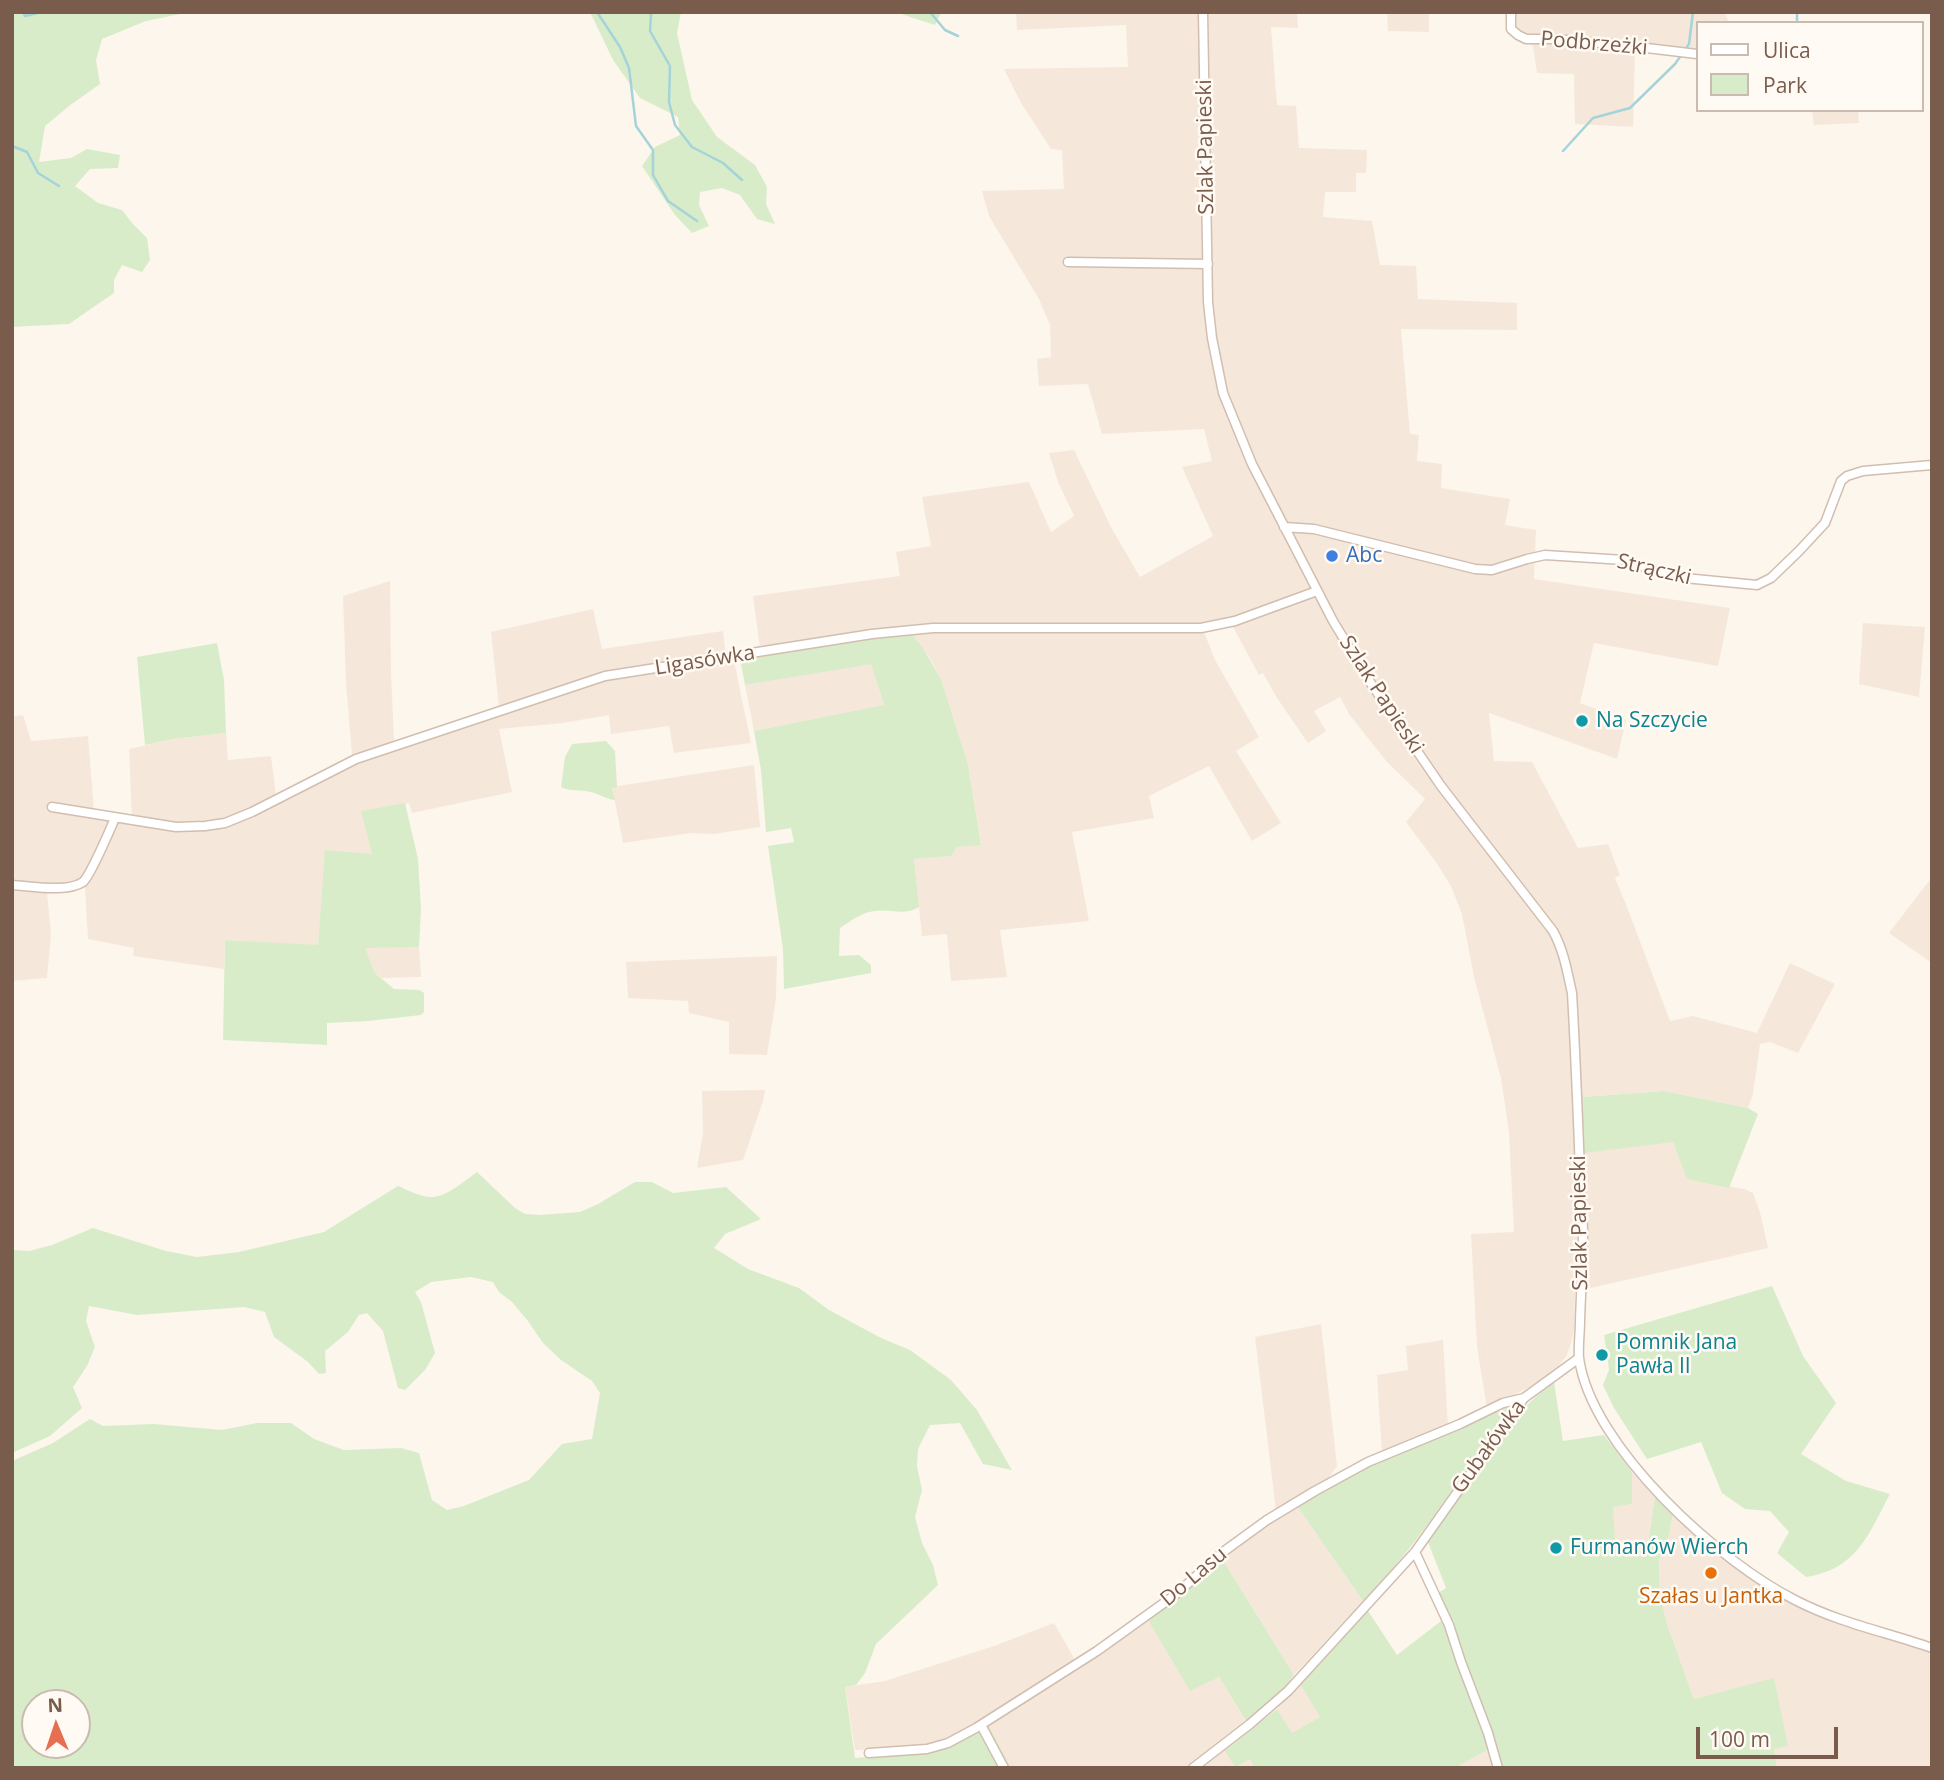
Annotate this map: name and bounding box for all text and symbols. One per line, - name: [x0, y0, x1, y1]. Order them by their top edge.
- legend: [1696, 21, 1923, 112]
- street label: Podbrzeżki: [1539, 27, 1649, 61]
- text: Ulica: [1763, 36, 1811, 64]
- text: Park: [1763, 71, 1807, 99]
- street label: Szlak Papieski: [1192, 79, 1220, 215]
- place label: Abc: [1346, 543, 1382, 569]
- marker: Abc: [1324, 548, 1340, 564]
- street label: Strączki: [1614, 549, 1694, 591]
- street label: Szlak Papieski: [1334, 631, 1428, 759]
- street label: Ligasówka: [653, 641, 757, 681]
- place label: Na Szczycie: [1596, 708, 1708, 734]
- marker: Na Szczycie: [1574, 713, 1590, 729]
- street label: Szlak Papieski: [1566, 1155, 1594, 1291]
- place label: Pomnik Jana Pawła II: [1616, 1330, 1737, 1380]
- marker: Pomnik Jana Pawła II: [1594, 1347, 1610, 1363]
- street label: Gubałówka: [1447, 1395, 1531, 1499]
- place label: Furmanów Wierch: [1570, 1535, 1749, 1561]
- marker: Furmanów Wierch: [1548, 1540, 1564, 1556]
- street label: Do Lasu: [1156, 1542, 1232, 1612]
- marker: Szałas u Jantka: [1703, 1565, 1719, 1581]
- place label: Szałas u Jantka: [1639, 1584, 1783, 1610]
- north arrow: [21, 1689, 91, 1759]
- text: N: [47, 1692, 64, 1718]
- scale bar: [1699, 1714, 1841, 1758]
- text: 100 m: [1709, 1725, 1770, 1753]

